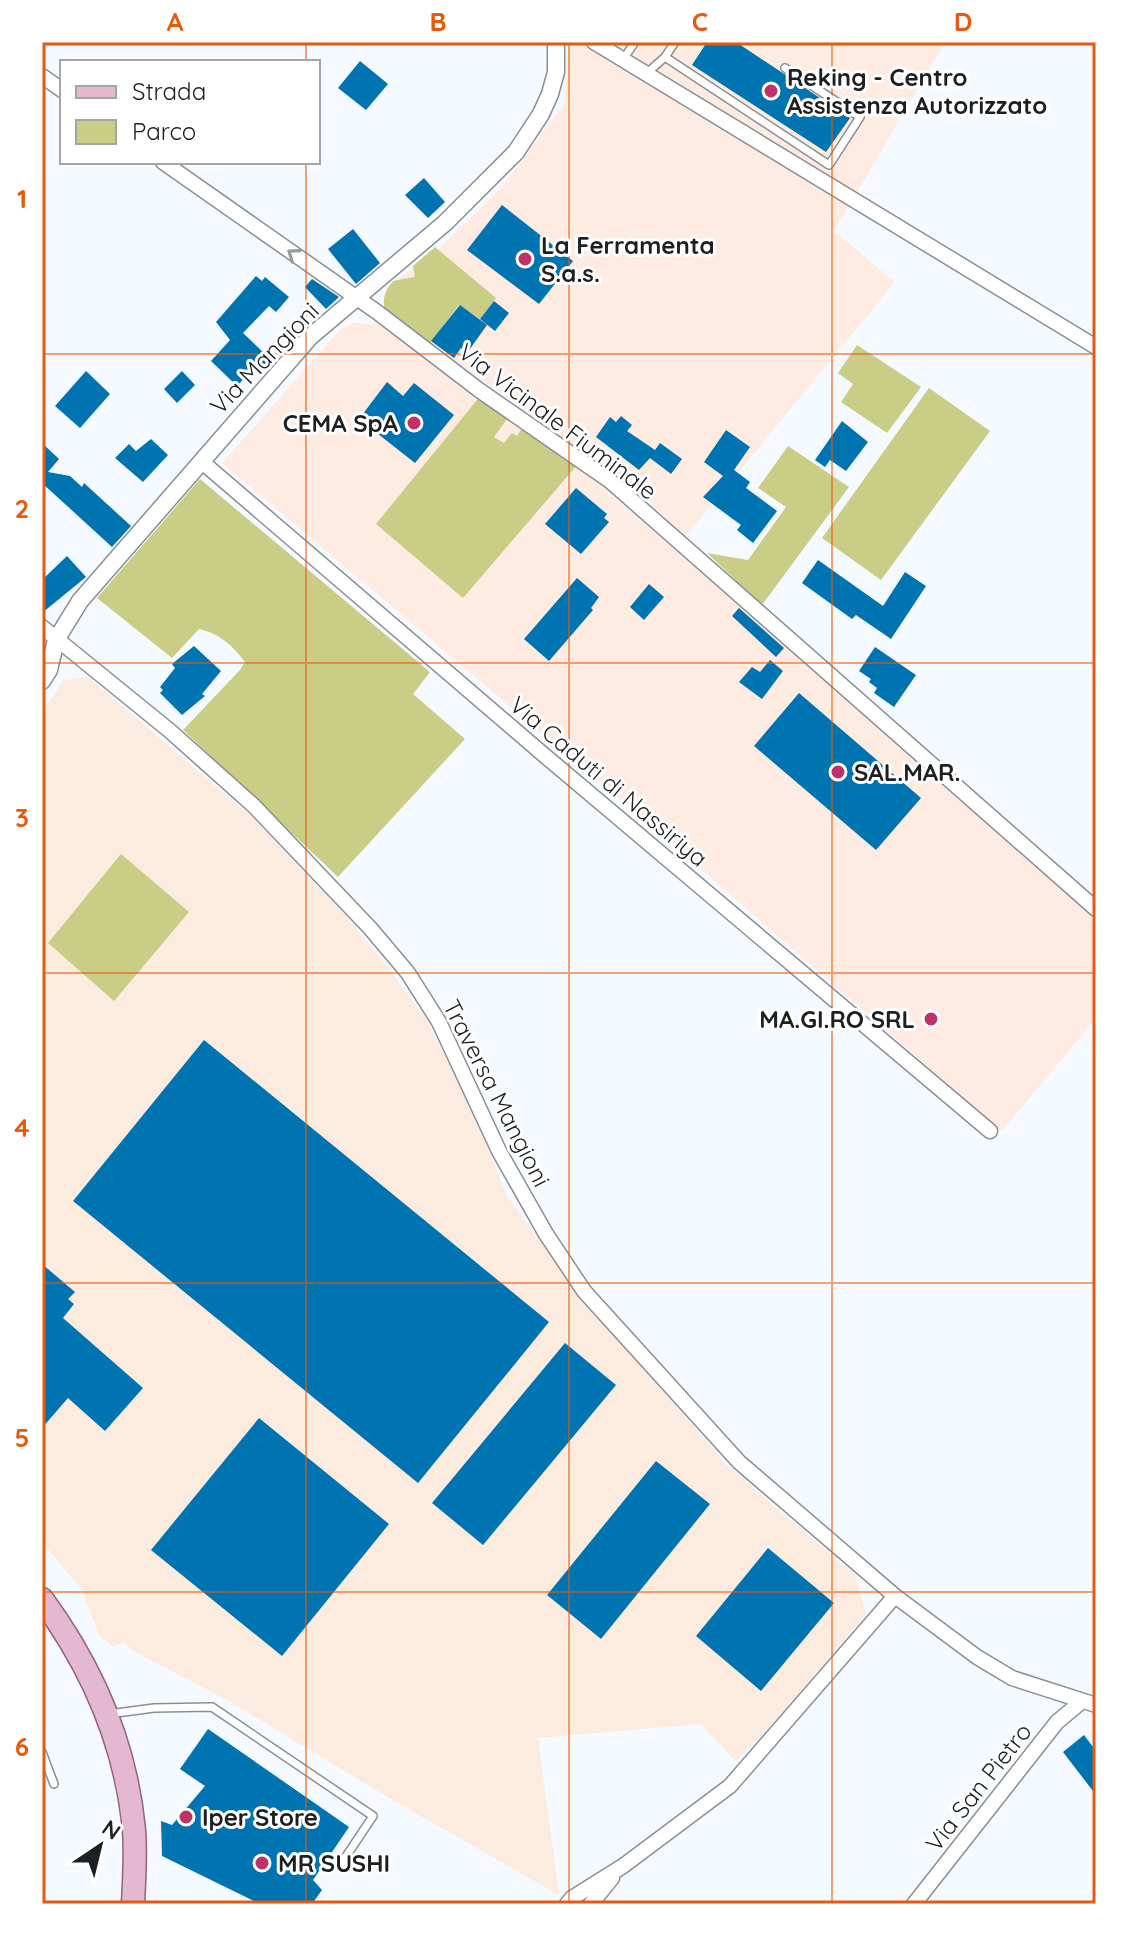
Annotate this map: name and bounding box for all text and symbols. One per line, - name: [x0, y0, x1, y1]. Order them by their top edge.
- text: A: [167, 5, 184, 38]
- text: B: [429, 5, 447, 38]
- text: C: [692, 5, 708, 38]
- text: D: [954, 5, 972, 38]
- legend: [60, 60, 320, 164]
- place label: Reking - Centro Assistenza Autorizzato: [787, 62, 1047, 120]
- text: Strada: [132, 76, 206, 106]
- marker: Reking - Centro Assistenza Autorizzato: [762, 82, 780, 100]
- text: Parco: [132, 116, 196, 146]
- text: 1: [17, 182, 27, 215]
- place label: La Ferramenta S.a.s.: [541, 230, 715, 288]
- one-way arrow: [288, 250, 302, 264]
- marker: La Ferramenta S.a.s.: [516, 250, 534, 268]
- street label: Via Mangioni: [203, 296, 325, 420]
- street label: Via Vicinale Fiuminale: [453, 336, 663, 506]
- place label: CEMA SpA: [283, 408, 399, 438]
- marker: CEMA SpA: [405, 414, 423, 432]
- text: 2: [15, 492, 29, 525]
- street label: Via Caduti di Nassiriya: [504, 689, 714, 873]
- place label: SAL.MAR.: [854, 757, 961, 787]
- marker: SAL.MAR.: [829, 763, 847, 781]
- text: 3: [15, 801, 29, 834]
- street label: Traversa Mangioni: [437, 994, 557, 1192]
- place label: MA.GI.RO SRL: [759, 1004, 915, 1034]
- marker: MA.GI.RO SRL: [922, 1010, 940, 1028]
- text: 4: [14, 1111, 30, 1144]
- text: 5: [15, 1421, 29, 1454]
- street label: Via San Pietro: [918, 1717, 1038, 1857]
- text: 6: [15, 1730, 29, 1763]
- place label: Iper Store: [202, 1802, 318, 1832]
- north arrow: [60, 1806, 140, 1886]
- marker: Iper Store: [177, 1808, 195, 1826]
- text: N: [97, 1814, 126, 1846]
- place label: MR SUSHI: [278, 1848, 390, 1878]
- marker: MR SUSHI: [253, 1854, 271, 1872]

